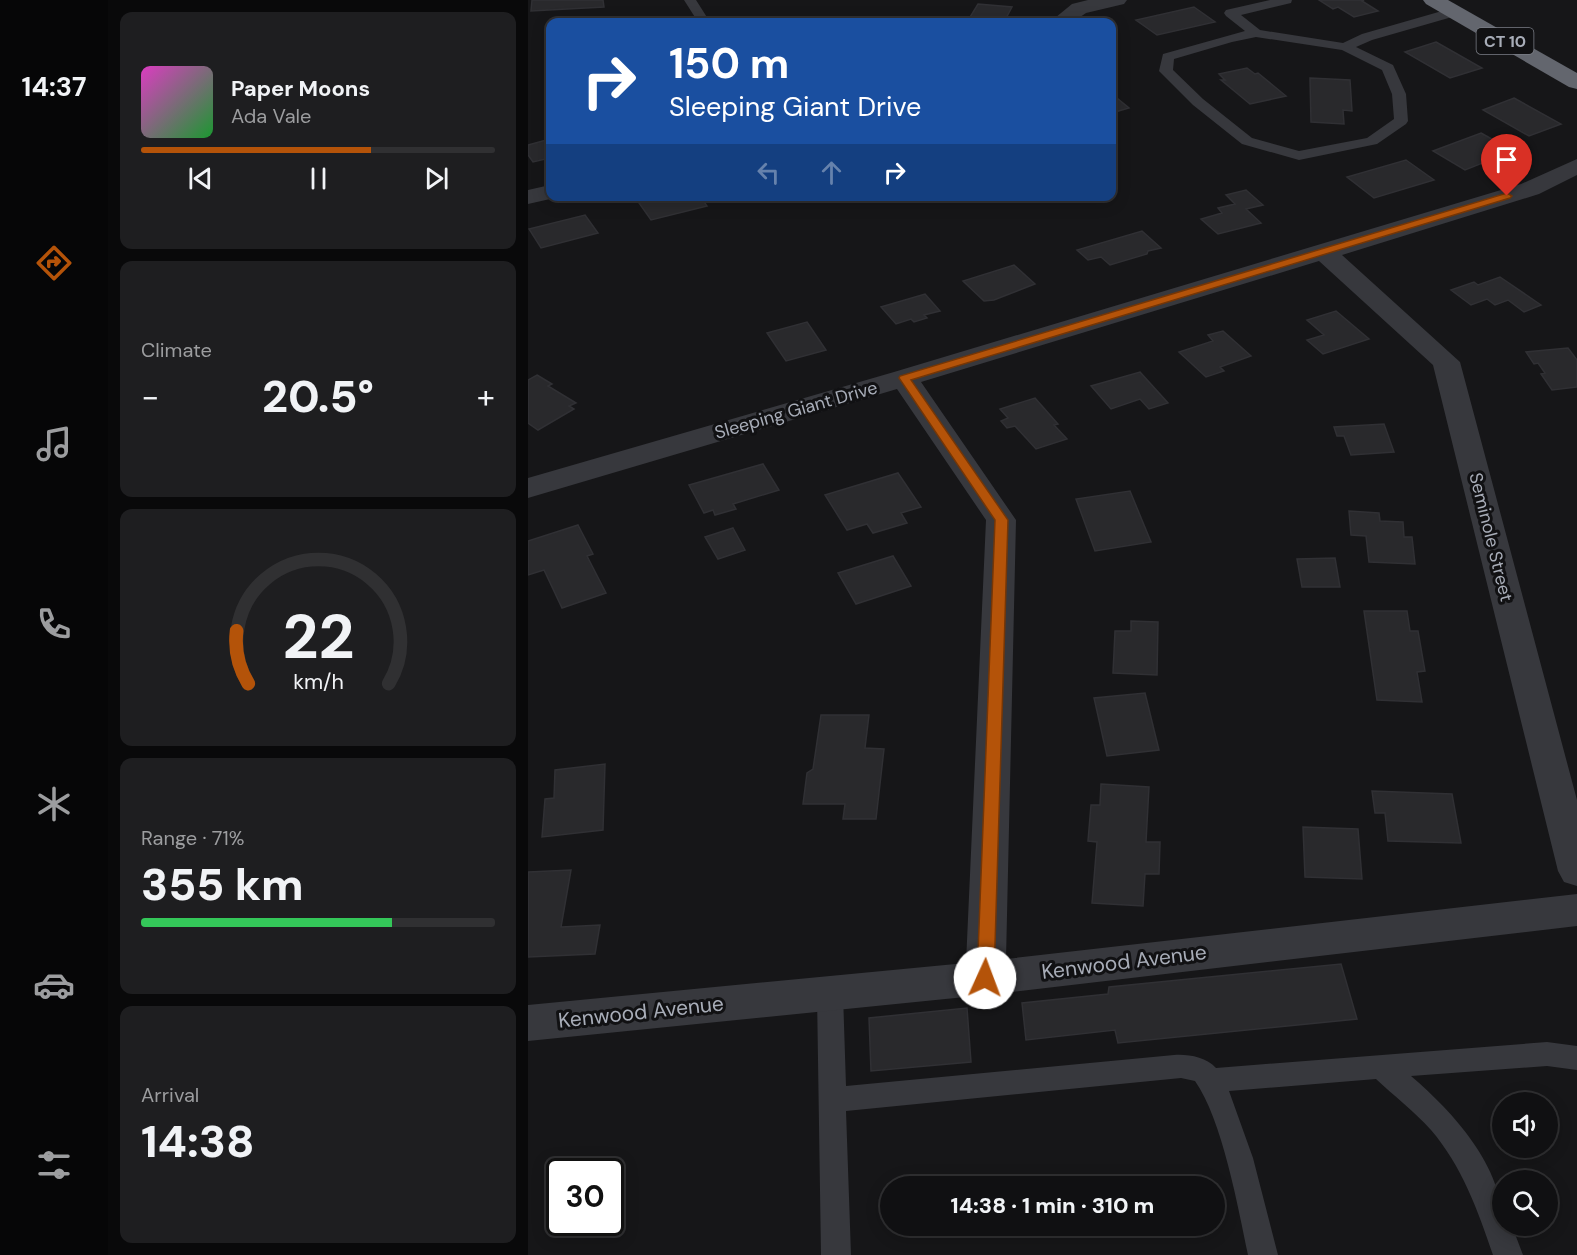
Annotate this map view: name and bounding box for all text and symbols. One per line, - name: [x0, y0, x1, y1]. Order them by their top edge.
- road number: CT 10: [1476, 28, 1534, 54]
- text: 150 m: [669, 36, 789, 91]
- icon: right: [570, 42, 648, 120]
- text: 14:37: [22, 69, 86, 104]
- text: Paper Moons: [231, 74, 370, 103]
- text: Sleeping Giant Drive: [669, 89, 921, 124]
- text: Ada Vale: [231, 103, 311, 129]
- pin: [1481, 134, 1532, 196]
- icon: arrive: [1490, 143, 1523, 176]
- icon: left: [752, 156, 785, 189]
- icon: ahead: [815, 156, 848, 189]
- icon: right: [878, 156, 911, 189]
- icon: previous: [184, 162, 217, 195]
- icon: pause: [302, 162, 335, 195]
- icon: next: [420, 162, 453, 195]
- icon: directions: [33, 242, 75, 284]
- text: Climate: [141, 337, 212, 363]
- text: 20.5°: [262, 367, 374, 426]
- text: −: [141, 375, 159, 418]
- text: +: [477, 375, 495, 418]
- street label: Sleeping Giant Drive: [712, 375, 880, 445]
- icon: music: [33, 423, 75, 465]
- street label: Seminole Street: [1463, 470, 1519, 604]
- text: 22: [282, 597, 354, 678]
- icon: phone: [33, 603, 75, 645]
- text: km/h: [293, 669, 343, 697]
- icon: climate: [33, 783, 75, 825]
- text: Range · 71%: [141, 825, 244, 851]
- text: 355 km: [141, 855, 304, 914]
- street label: Kenwood Avenue: [1040, 938, 1208, 986]
- position arrow: [953, 946, 1017, 1010]
- icon: car: [33, 964, 75, 1006]
- street label: Kenwood Avenue: [557, 989, 725, 1035]
- text: Arrival: [141, 1082, 199, 1108]
- map controls: [1492, 1092, 1558, 1236]
- button: sound: [1492, 1092, 1558, 1158]
- text: 14:38: [141, 1112, 255, 1171]
- icon: filters: [33, 1144, 75, 1186]
- speed limit sign: 30: [546, 1158, 624, 1236]
- button: search: [1492, 1170, 1558, 1236]
- text: 14:38 · 1 min · 310 m: [951, 1191, 1154, 1220]

